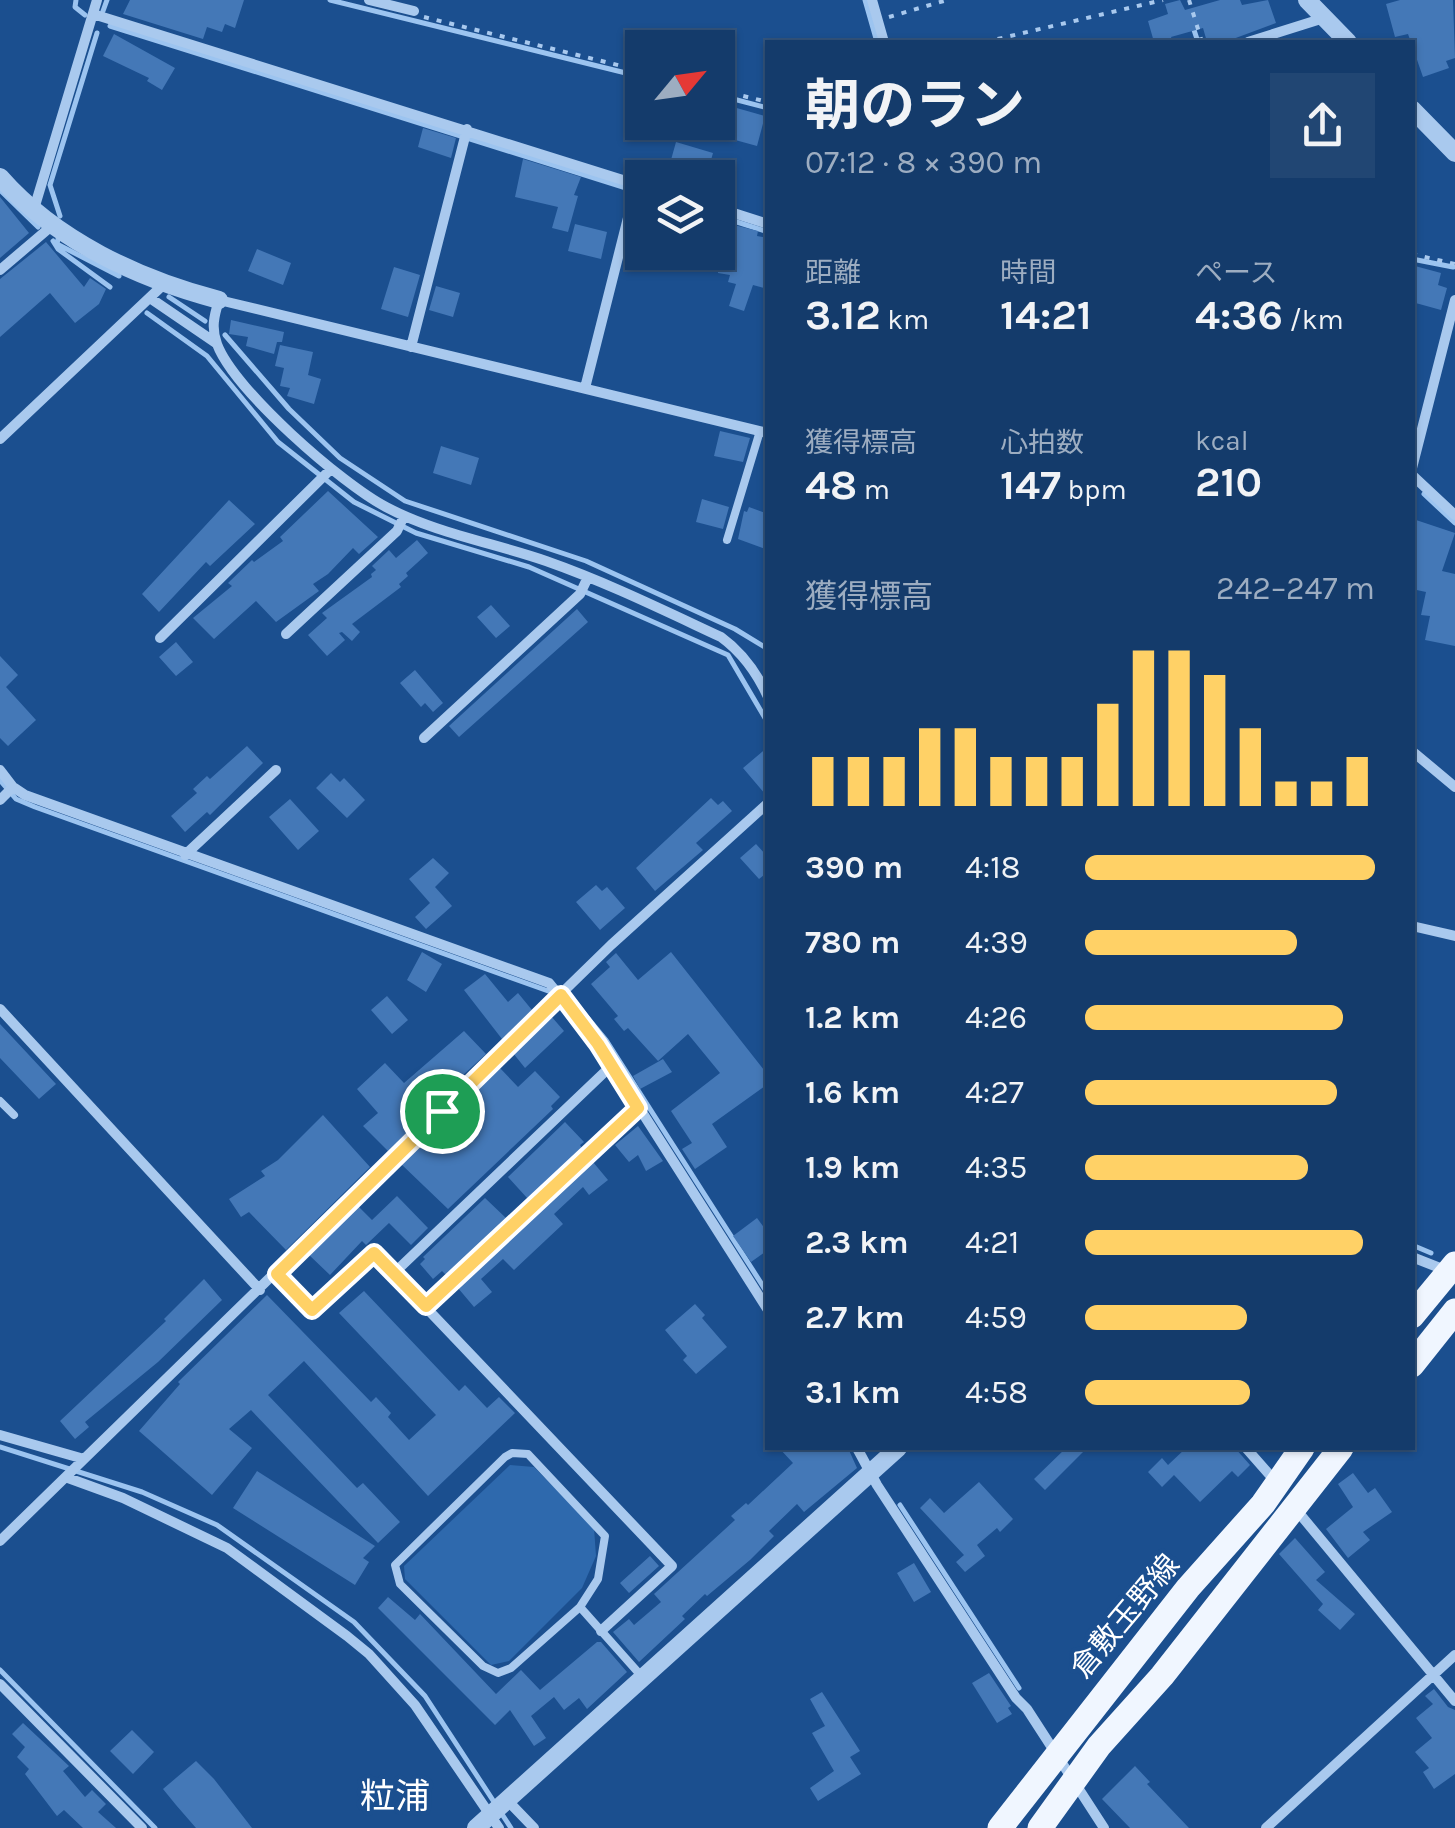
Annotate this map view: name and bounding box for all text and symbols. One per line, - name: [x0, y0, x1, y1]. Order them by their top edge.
- north arrow: [625, 30, 735, 140]
- map controls: [625, 30, 735, 270]
- button: share: [1270, 73, 1375, 178]
- text: 朝のラン: [805, 74, 1025, 138]
- text: 07:12 · 8 × 390 m: [805, 144, 1042, 181]
- button: layers: [625, 160, 735, 270]
- text: 距離: [805, 256, 861, 289]
- text: 時間: [1000, 256, 1056, 289]
- text: ペース: [1195, 256, 1278, 289]
- text: 3.12: [805, 290, 881, 340]
- text: 14:21: [1000, 290, 1092, 340]
- text: 4:36: [1195, 290, 1283, 340]
- text: km: [881, 303, 929, 336]
- text: /km: [1283, 303, 1344, 336]
- text: kcal: [1195, 424, 1248, 457]
- text: 獲得標高: [805, 426, 917, 459]
- text: 心拍数: [1000, 426, 1084, 459]
- text: 210: [1195, 457, 1262, 507]
- text: 48: [805, 460, 857, 510]
- text: 147: [1000, 460, 1061, 510]
- text: m: [857, 473, 890, 506]
- text: bpm: [1061, 473, 1127, 506]
- text: 242–247 m: [1216, 570, 1375, 607]
- text: 獲得標高: [805, 578, 933, 615]
- text: 390 m: [805, 849, 903, 886]
- text: 4:18: [965, 849, 1021, 886]
- text: 780 m: [805, 924, 900, 961]
- text: 4:39: [965, 924, 1028, 961]
- text: 1.2 km: [805, 999, 900, 1036]
- text: 4:26: [965, 999, 1027, 1036]
- pin: [400, 1069, 485, 1154]
- text: 1.6 km: [805, 1074, 900, 1111]
- text: 4:27: [965, 1074, 1024, 1111]
- icon: arrive: [415, 1084, 470, 1139]
- text: 1.9 km: [805, 1149, 900, 1186]
- text: 4:35: [965, 1149, 1027, 1186]
- text: 2.3 km: [805, 1224, 909, 1261]
- text: 4:21: [965, 1224, 1019, 1261]
- text: 2.7 km: [805, 1299, 905, 1336]
- text: 4:59: [965, 1299, 1027, 1336]
- text: 3.1 km: [805, 1374, 901, 1411]
- text: 4:58: [965, 1374, 1028, 1411]
- street label: 倉敷玉野線: [1063, 1547, 1187, 1685]
- district label: 粒浦: [360, 1776, 430, 1817]

